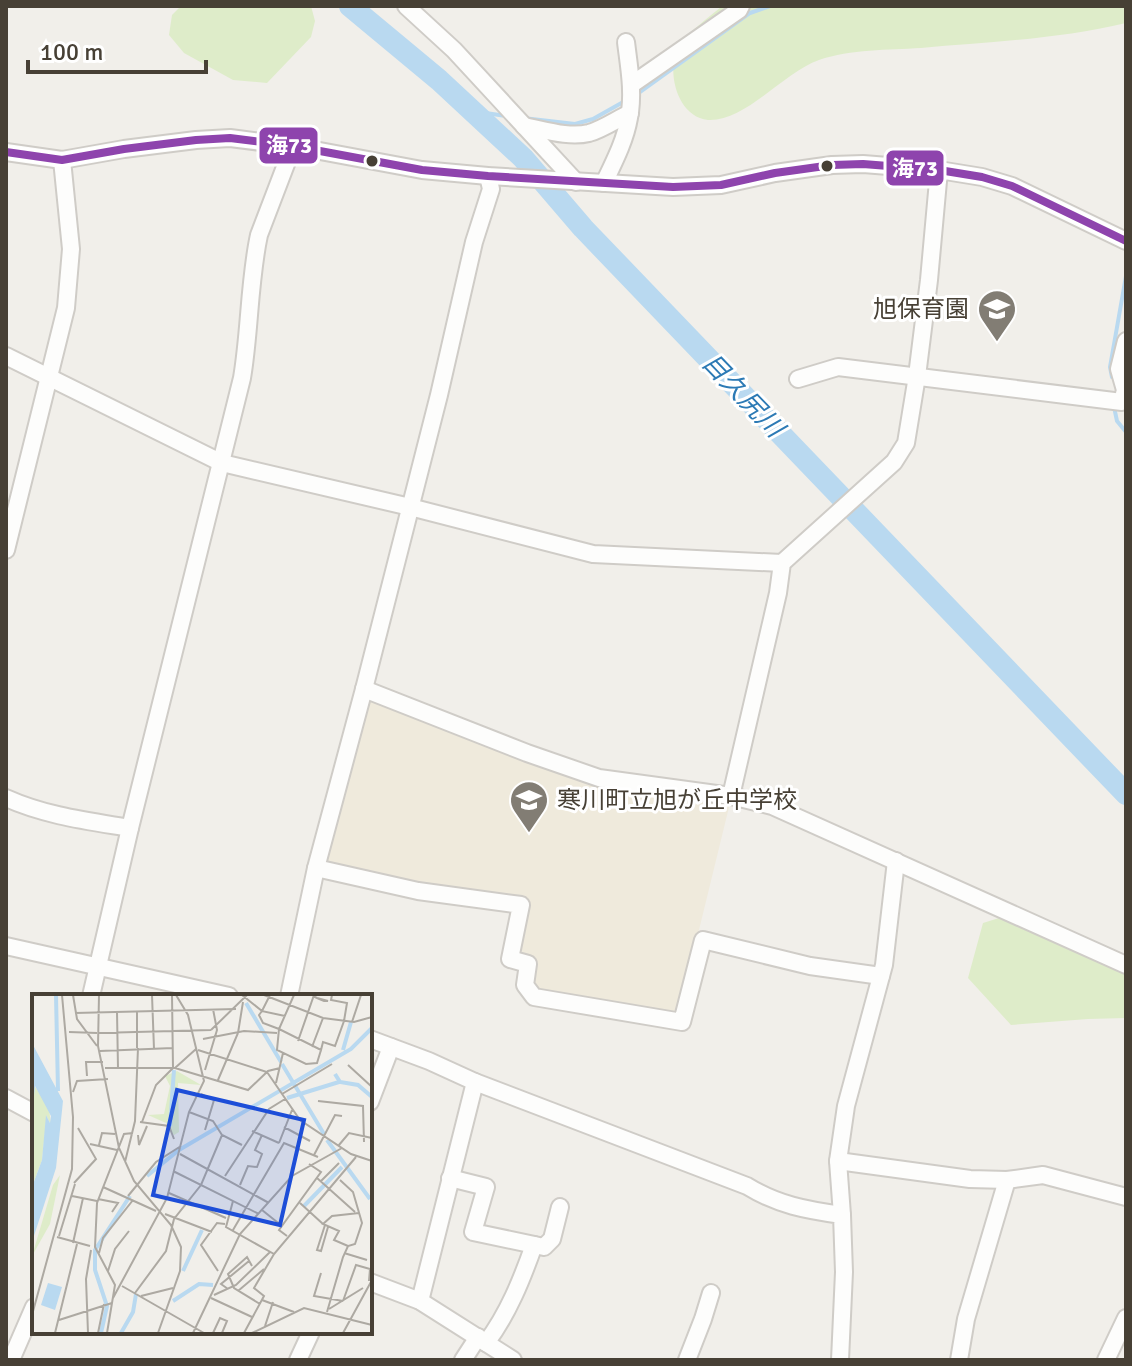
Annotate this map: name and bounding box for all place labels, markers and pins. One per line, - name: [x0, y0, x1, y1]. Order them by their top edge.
- unlabelled marker: [364, 153, 380, 169]
- unlabelled marker: [819, 158, 835, 174]
- school or university icon: 旭保育園: [976, 288, 1018, 343]
- place label: 旭保育園: [873, 294, 969, 324]
- school or university icon: 寒川町立旭が丘中学校: [508, 779, 550, 834]
- place label: 寒川町立旭が丘中学校: [557, 785, 797, 815]

